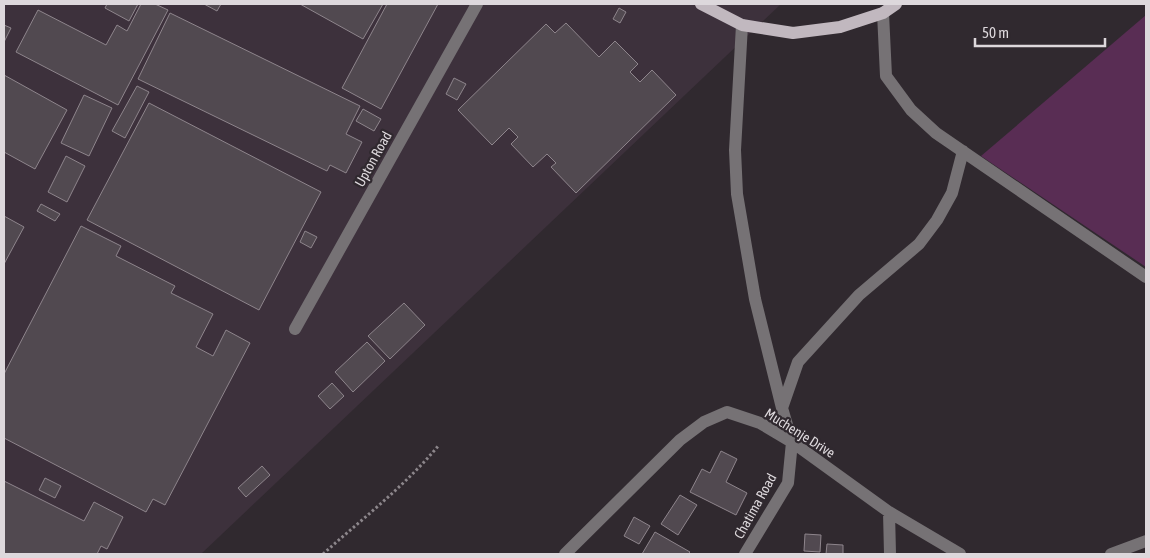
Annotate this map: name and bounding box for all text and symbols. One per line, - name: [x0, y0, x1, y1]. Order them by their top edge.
- scale bar: [975, 15, 1105, 47]
- text: 50 m: [982, 24, 1009, 41]
- street label: Upton Road: [351, 129, 395, 189]
- street label: Muchenje Drive: [762, 405, 838, 461]
- street label: Chatima Road: [731, 471, 779, 541]

